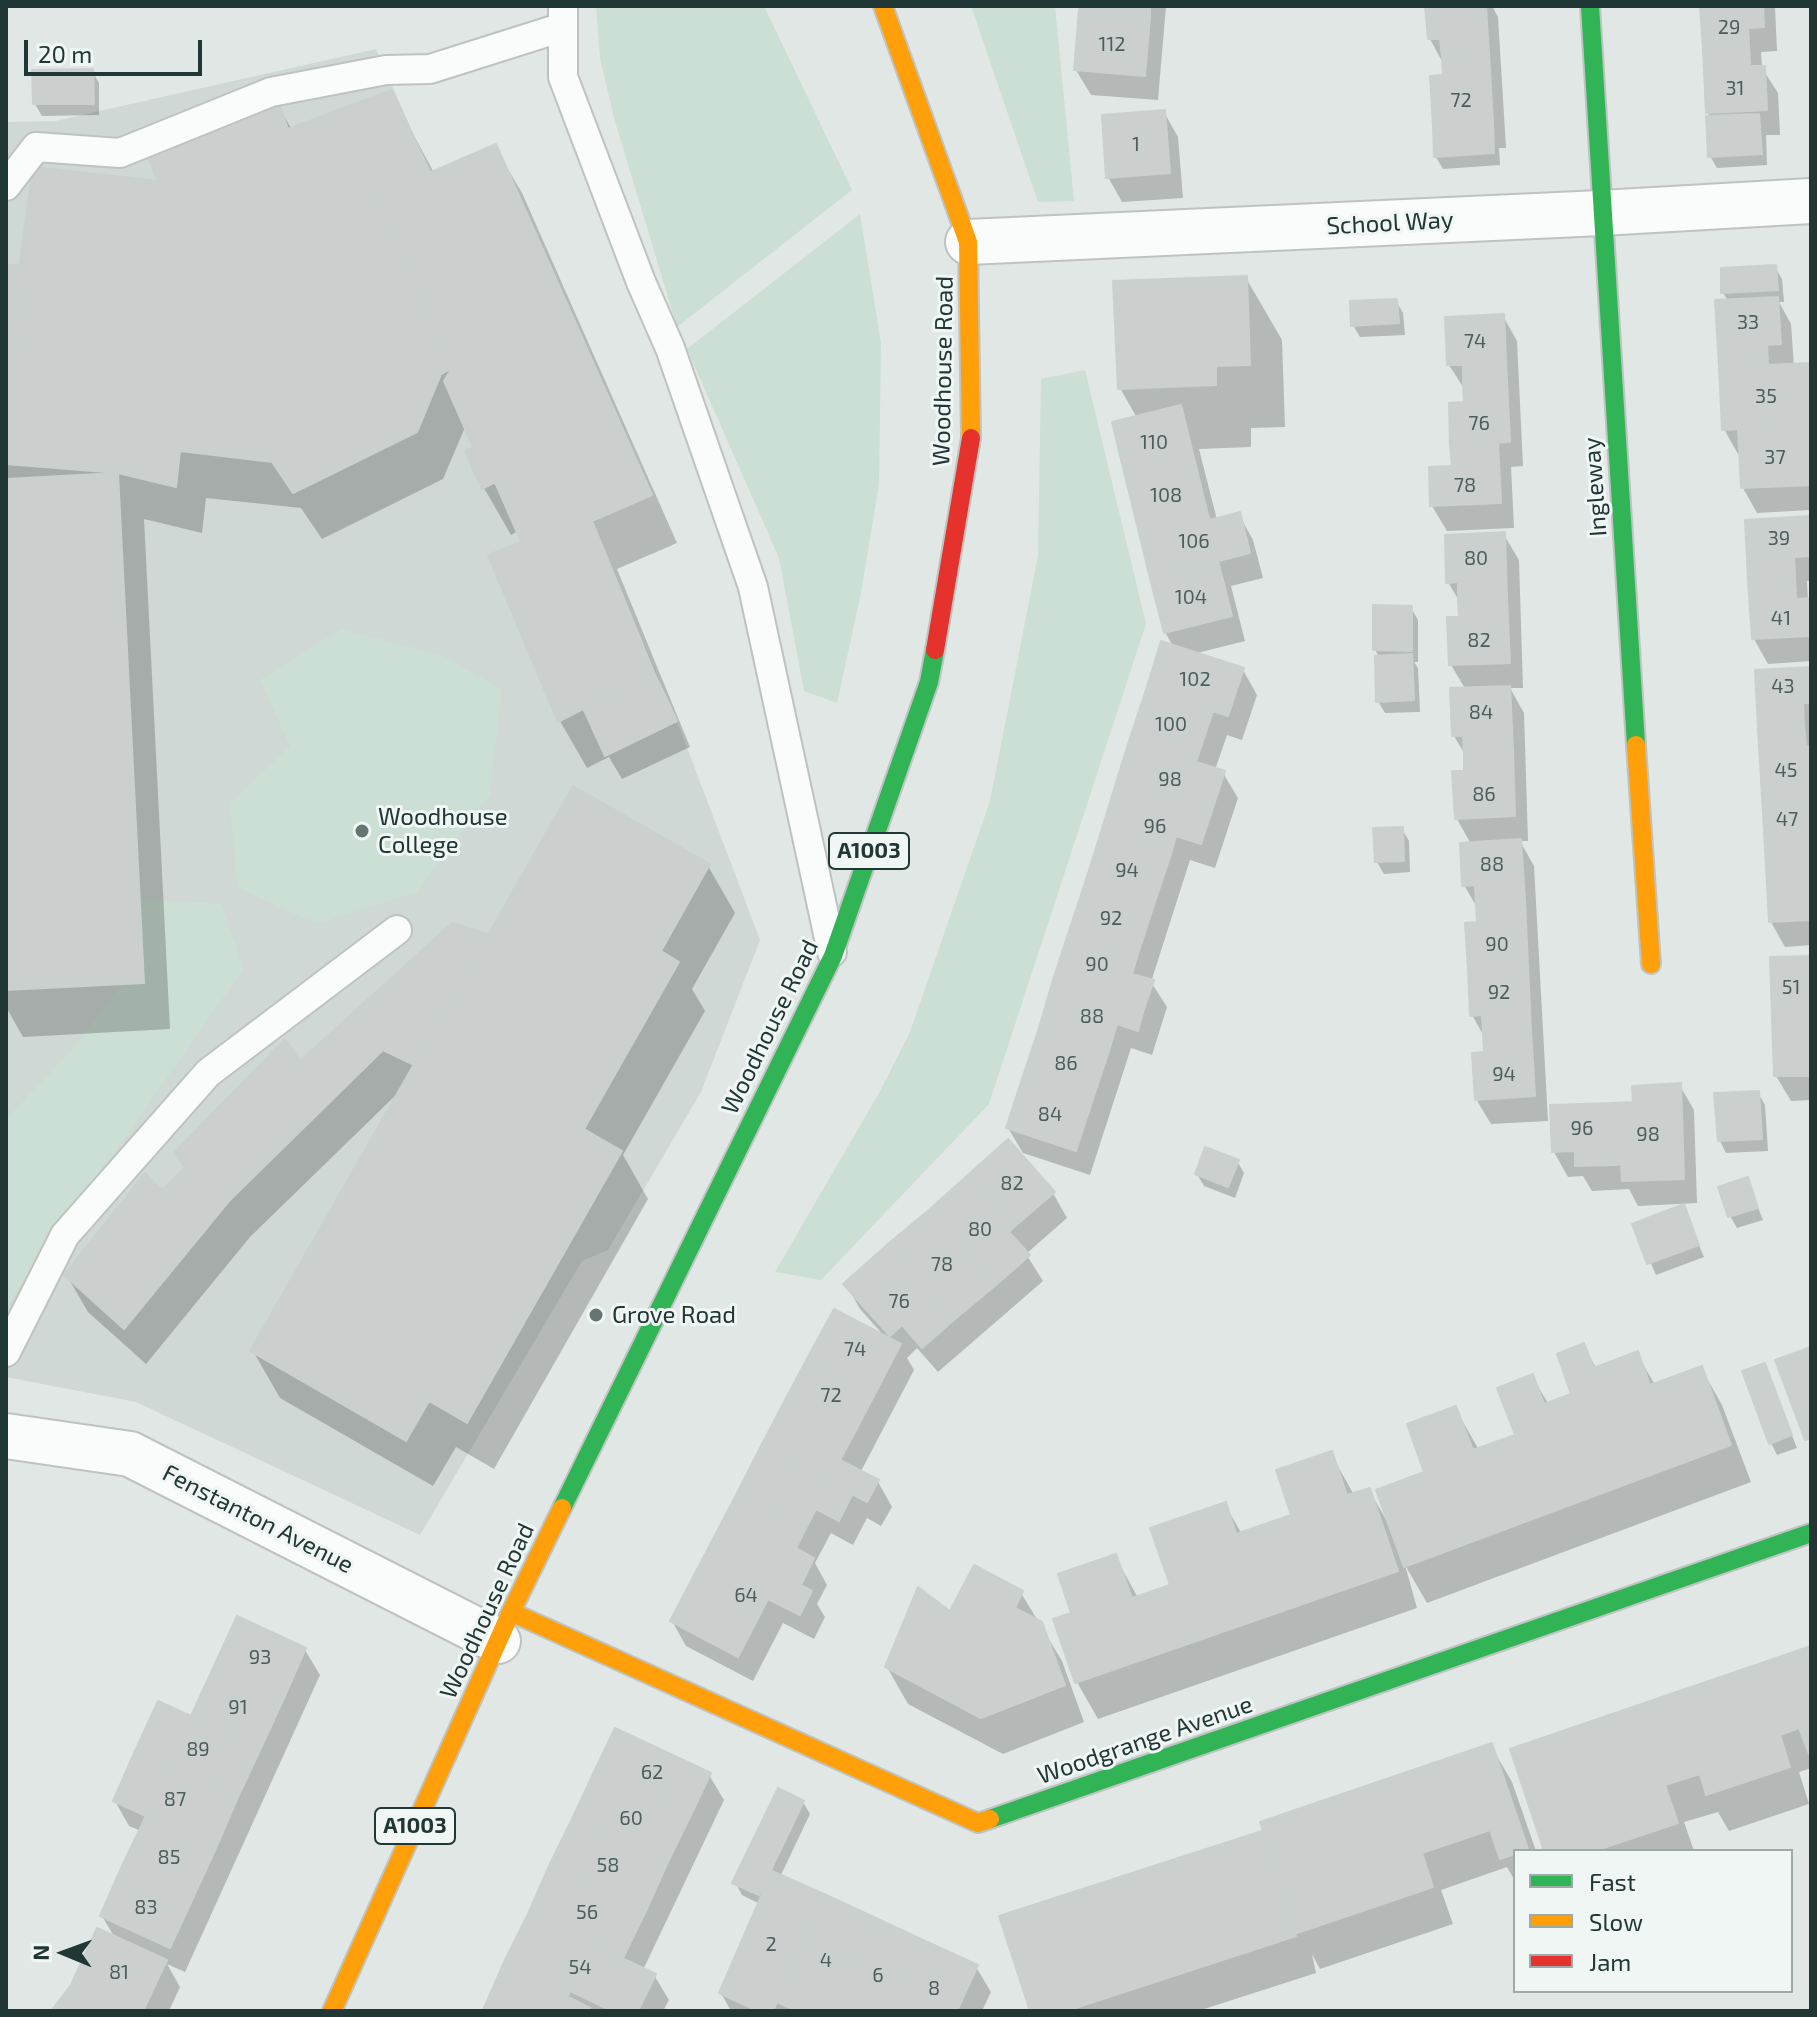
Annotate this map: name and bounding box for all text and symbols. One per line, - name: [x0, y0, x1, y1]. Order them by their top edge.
- house number: 29: [1718, 15, 1740, 39]
- scale bar: [28, 24, 206, 74]
- house number: 112: [1098, 32, 1126, 56]
- text: 20 m: [38, 39, 92, 68]
- house number: 31: [1725, 76, 1745, 100]
- house number: 72: [1450, 88, 1472, 112]
- house number: 1: [1132, 132, 1140, 156]
- street label: School Way: [1326, 205, 1454, 241]
- street label: Woodhouse Road: [927, 276, 959, 466]
- house number: 33: [1737, 310, 1759, 334]
- house number: 74: [1464, 329, 1486, 353]
- house number: 35: [1755, 384, 1777, 408]
- house number: 76: [1468, 411, 1490, 435]
- house number: 110: [1140, 430, 1168, 454]
- street label: Ingleway: [1577, 437, 1613, 537]
- house number: 37: [1764, 445, 1786, 469]
- house number: 78: [1454, 473, 1476, 497]
- house number: 108: [1150, 483, 1182, 507]
- house number: 39: [1768, 526, 1790, 550]
- house number: 106: [1178, 529, 1210, 553]
- house number: 80: [1464, 546, 1488, 570]
- house number: 104: [1175, 585, 1207, 609]
- house number: 41: [1771, 606, 1791, 630]
- house number: 82: [1467, 628, 1491, 652]
- house number: 102: [1179, 667, 1211, 691]
- house number: 43: [1771, 674, 1795, 698]
- house number: 84: [1469, 700, 1493, 724]
- house number: 100: [1155, 712, 1187, 736]
- house number: 45: [1774, 758, 1798, 782]
- house number: 98: [1158, 767, 1182, 791]
- house number: 86: [1472, 782, 1496, 806]
- place label: Woodhouse College: [378, 803, 508, 859]
- house number: 47: [1776, 807, 1798, 831]
- house number: 96: [1144, 814, 1166, 838]
- marker: Woodhouse College: [353, 822, 371, 840]
- road number: A1003: [829, 833, 909, 869]
- house number: 88: [1480, 852, 1504, 876]
- house number: 94: [1115, 858, 1139, 882]
- house number: 92: [1100, 906, 1122, 930]
- house number: 90: [1485, 932, 1509, 956]
- street label: Woodhouse Road: [715, 935, 825, 1119]
- house number: 90: [1085, 952, 1109, 976]
- house number: 51: [1782, 975, 1800, 999]
- house number: 92: [1488, 980, 1510, 1004]
- house number: 88: [1080, 1004, 1104, 1028]
- house number: 86: [1054, 1051, 1078, 1075]
- house number: 94: [1492, 1062, 1516, 1086]
- house number: 84: [1038, 1102, 1062, 1126]
- house number: 96: [1571, 1116, 1593, 1140]
- house number: 98: [1636, 1122, 1660, 1146]
- house number: 82: [1000, 1171, 1024, 1195]
- house number: 80: [968, 1217, 992, 1241]
- house number: 78: [931, 1252, 953, 1276]
- house number: 76: [888, 1289, 910, 1313]
- place label: Grove Road: [612, 1301, 736, 1329]
- marker: Grove Road: [587, 1306, 605, 1324]
- house number: 74: [844, 1337, 866, 1361]
- house number: 72: [820, 1383, 842, 1407]
- street label: Fenstanton Avenue: [158, 1458, 358, 1580]
- street label: Woodhouse Road: [434, 1519, 540, 1703]
- house number: 64: [734, 1583, 758, 1607]
- house number: 93: [249, 1645, 271, 1669]
- street label: Woodgrange Avenue: [1034, 1690, 1256, 1790]
- house number: 91: [228, 1695, 248, 1719]
- house number: 89: [186, 1737, 210, 1761]
- house number: 62: [641, 1760, 663, 1784]
- house number: 87: [164, 1787, 186, 1811]
- house number: 60: [619, 1806, 643, 1830]
- road number: A1003: [375, 1808, 455, 1844]
- house number: 85: [158, 1845, 180, 1869]
- legend: [1513, 1849, 1793, 1993]
- house number: 58: [597, 1853, 619, 1877]
- text: Fast: [1589, 1867, 1636, 1896]
- house number: 83: [134, 1895, 158, 1919]
- house number: 56: [576, 1900, 598, 1924]
- text: Slow: [1589, 1907, 1643, 1936]
- north arrow: [24, 1913, 104, 1993]
- house number: 2: [765, 1932, 777, 1956]
- text: N: [27, 1944, 53, 1961]
- text: Jam: [1589, 1947, 1631, 1976]
- house number: 4: [820, 1948, 832, 1972]
- house number: 54: [568, 1955, 592, 1979]
- house number: 81: [109, 1960, 129, 1984]
- house number: 6: [872, 1963, 884, 1987]
- house number: 8: [928, 1976, 940, 2000]

